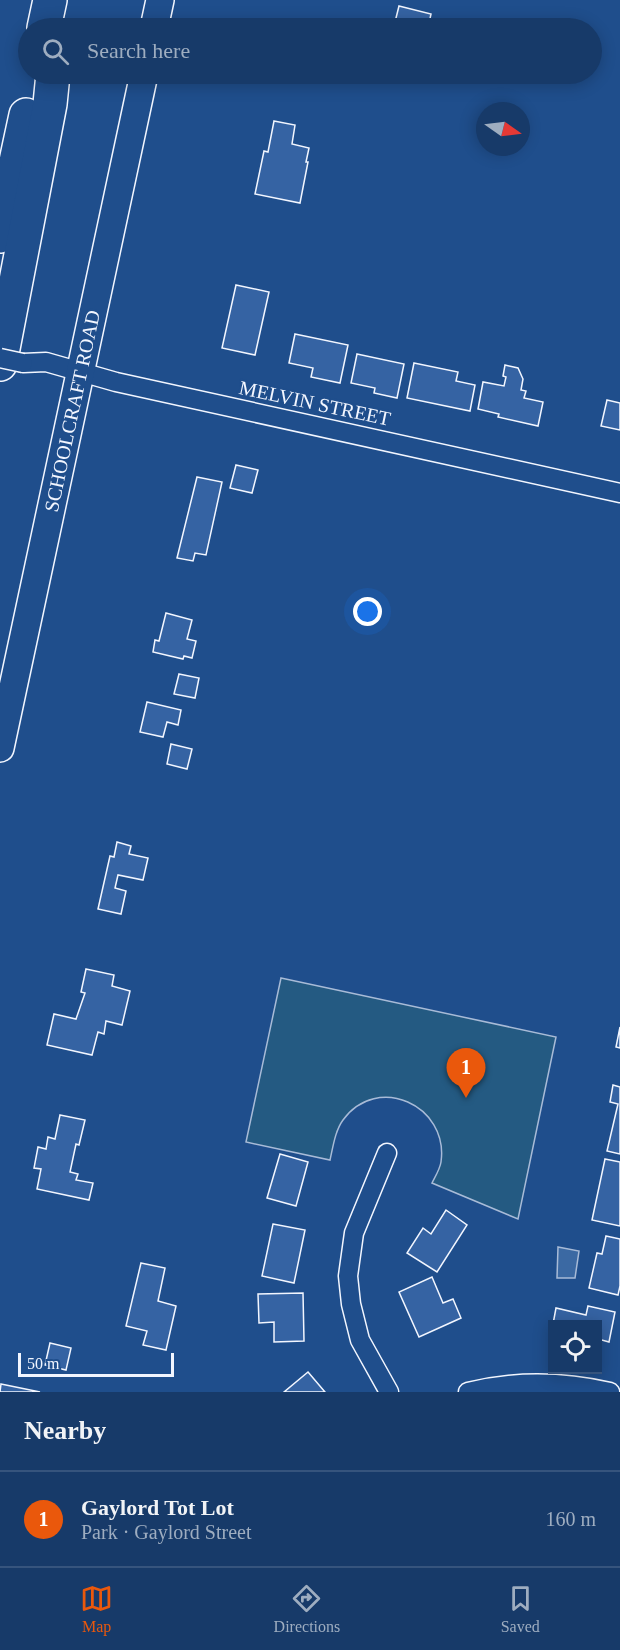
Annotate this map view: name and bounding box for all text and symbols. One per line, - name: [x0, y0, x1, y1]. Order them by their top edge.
- search box: [18, 18, 602, 84]
- icon: search: [39, 35, 72, 68]
- text: Search here: [87, 38, 190, 63]
- north arrow: [476, 102, 530, 156]
- street label: SCHOOLCRAFT ROAD: [40, 308, 104, 514]
- street label: MELVIN STREET: [237, 376, 393, 430]
- your location: [353, 597, 382, 626]
- pin: 1: [446, 1048, 486, 1098]
- map controls: [548, 1320, 602, 1374]
- button: locate: [548, 1320, 602, 1374]
- scale bar: [18, 1350, 174, 1378]
- text: 50 m: [27, 1355, 59, 1372]
- text: Nearby: [24, 1416, 106, 1445]
- text: Gaylord Tot Lot: [81, 1495, 234, 1520]
- text: 1: [39, 1508, 49, 1530]
- text: 160 m: [545, 1508, 596, 1530]
- text: Park · Gaylord Street: [81, 1521, 252, 1543]
- tab: Map: [80, 1582, 113, 1636]
- tab: Directions: [274, 1582, 340, 1636]
- tab: Saved: [501, 1582, 540, 1636]

